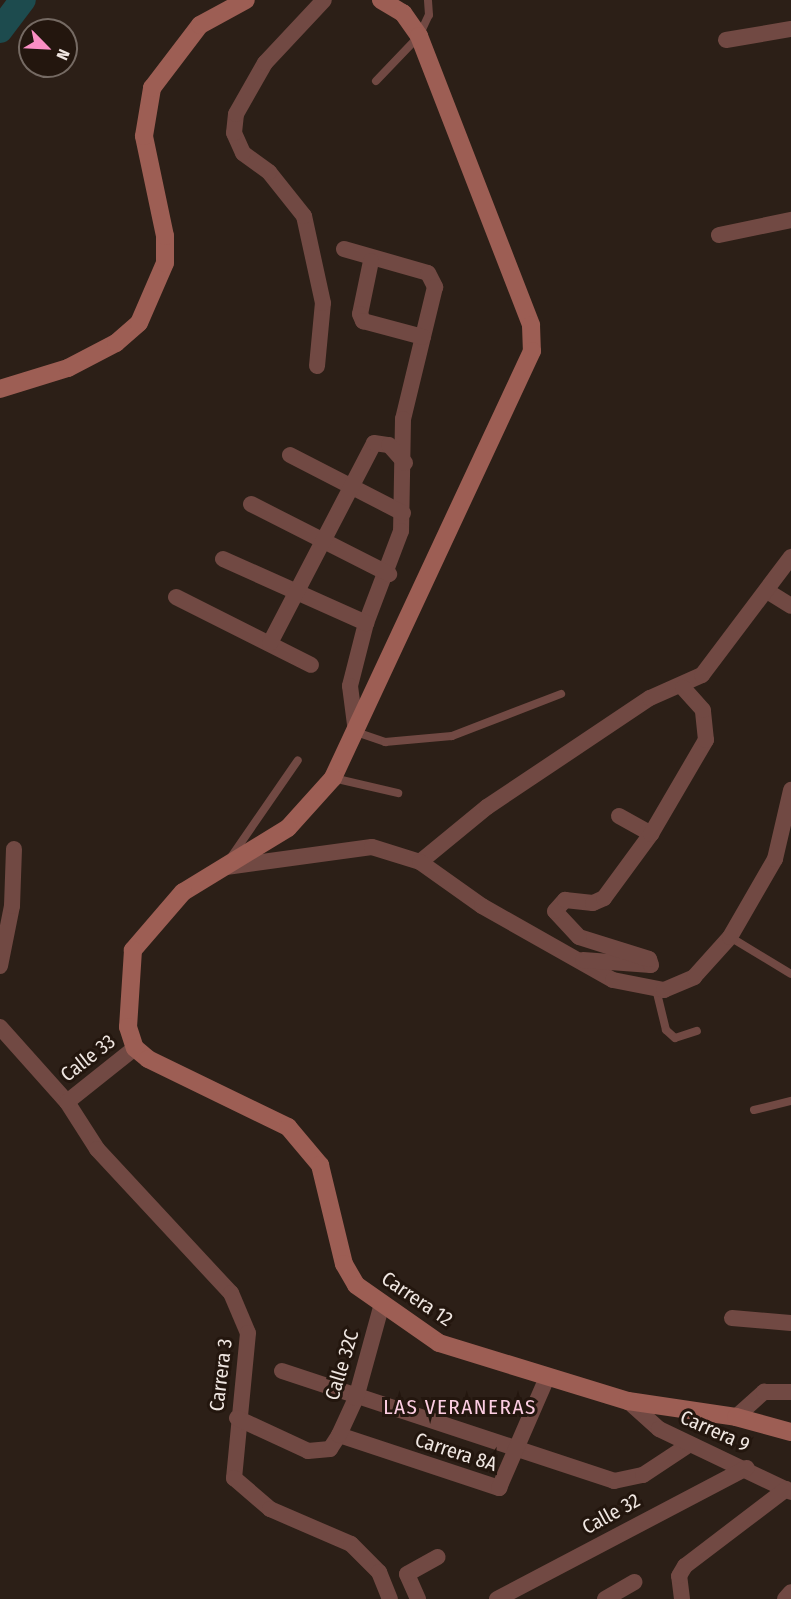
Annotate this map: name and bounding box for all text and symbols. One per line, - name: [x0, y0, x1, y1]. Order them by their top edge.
- north arrow: [18, 18, 78, 78]
- text: N: [52, 46, 74, 63]
- street label: Calle 33: [56, 1029, 120, 1087]
- street label: Carrera 12: [377, 1267, 457, 1331]
- street label: Calle 32C: [320, 1327, 364, 1403]
- street label: Carrera 3: [205, 1337, 237, 1413]
- district label: LAS VERANERAS: [383, 1394, 537, 1420]
- street label: Carrera 9: [676, 1405, 754, 1457]
- street label: Carrera 8A: [412, 1428, 500, 1476]
- street label: Calle 32: [578, 1488, 644, 1540]

